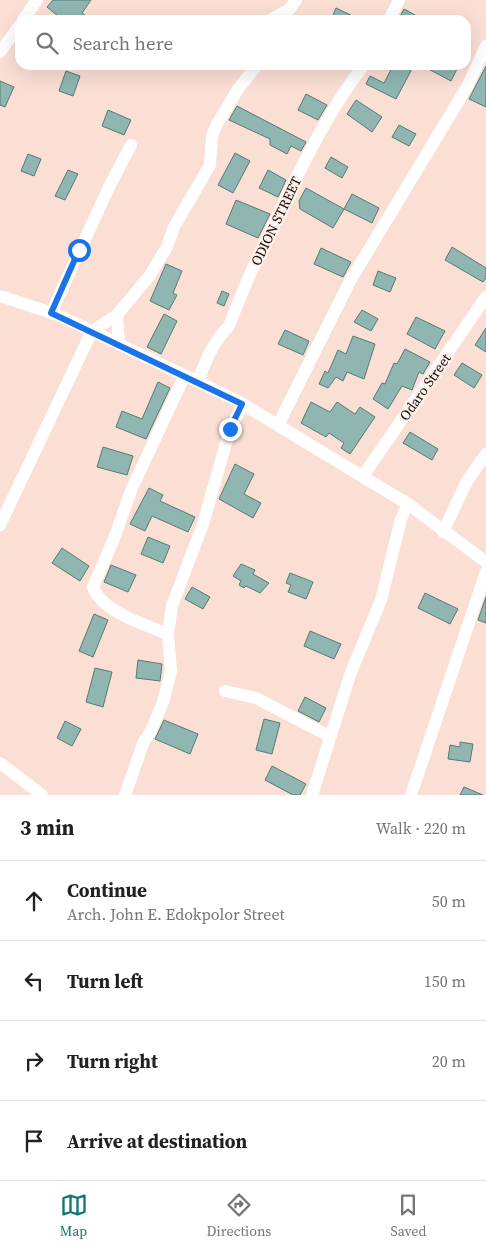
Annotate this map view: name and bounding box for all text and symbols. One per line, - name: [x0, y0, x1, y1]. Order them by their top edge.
- search box: [15, 15, 471, 70]
- icon: search: [33, 29, 61, 57]
- text: Search here: [73, 30, 173, 56]
- street label: ODION STREET: [246, 173, 306, 269]
- route start: [68, 239, 91, 262]
- street label: Odaro Street: [395, 349, 456, 425]
- route end: [219, 418, 242, 441]
- text: 3 min: [20, 813, 75, 842]
- text: Walk · 220 m: [376, 817, 466, 839]
- text: Continue: [67, 877, 147, 903]
- icon: ahead: [20, 887, 48, 915]
- text: 50 m: [432, 890, 466, 912]
- text: Arch. John E. Edokpolor Street: [67, 903, 285, 925]
- icon: left: [20, 967, 48, 995]
- text: Turn left: [67, 968, 143, 994]
- text: 150 m: [424, 970, 466, 992]
- icon: right: [20, 1047, 48, 1075]
- text: Turn right: [67, 1048, 158, 1074]
- text: 20 m: [432, 1050, 466, 1072]
- icon: arrive: [20, 1127, 48, 1155]
- text: Arrive at destination: [67, 1128, 247, 1154]
- tab: Map: [60, 1191, 88, 1241]
- tab: Directions: [207, 1191, 271, 1241]
- tab: Saved: [391, 1191, 426, 1241]

